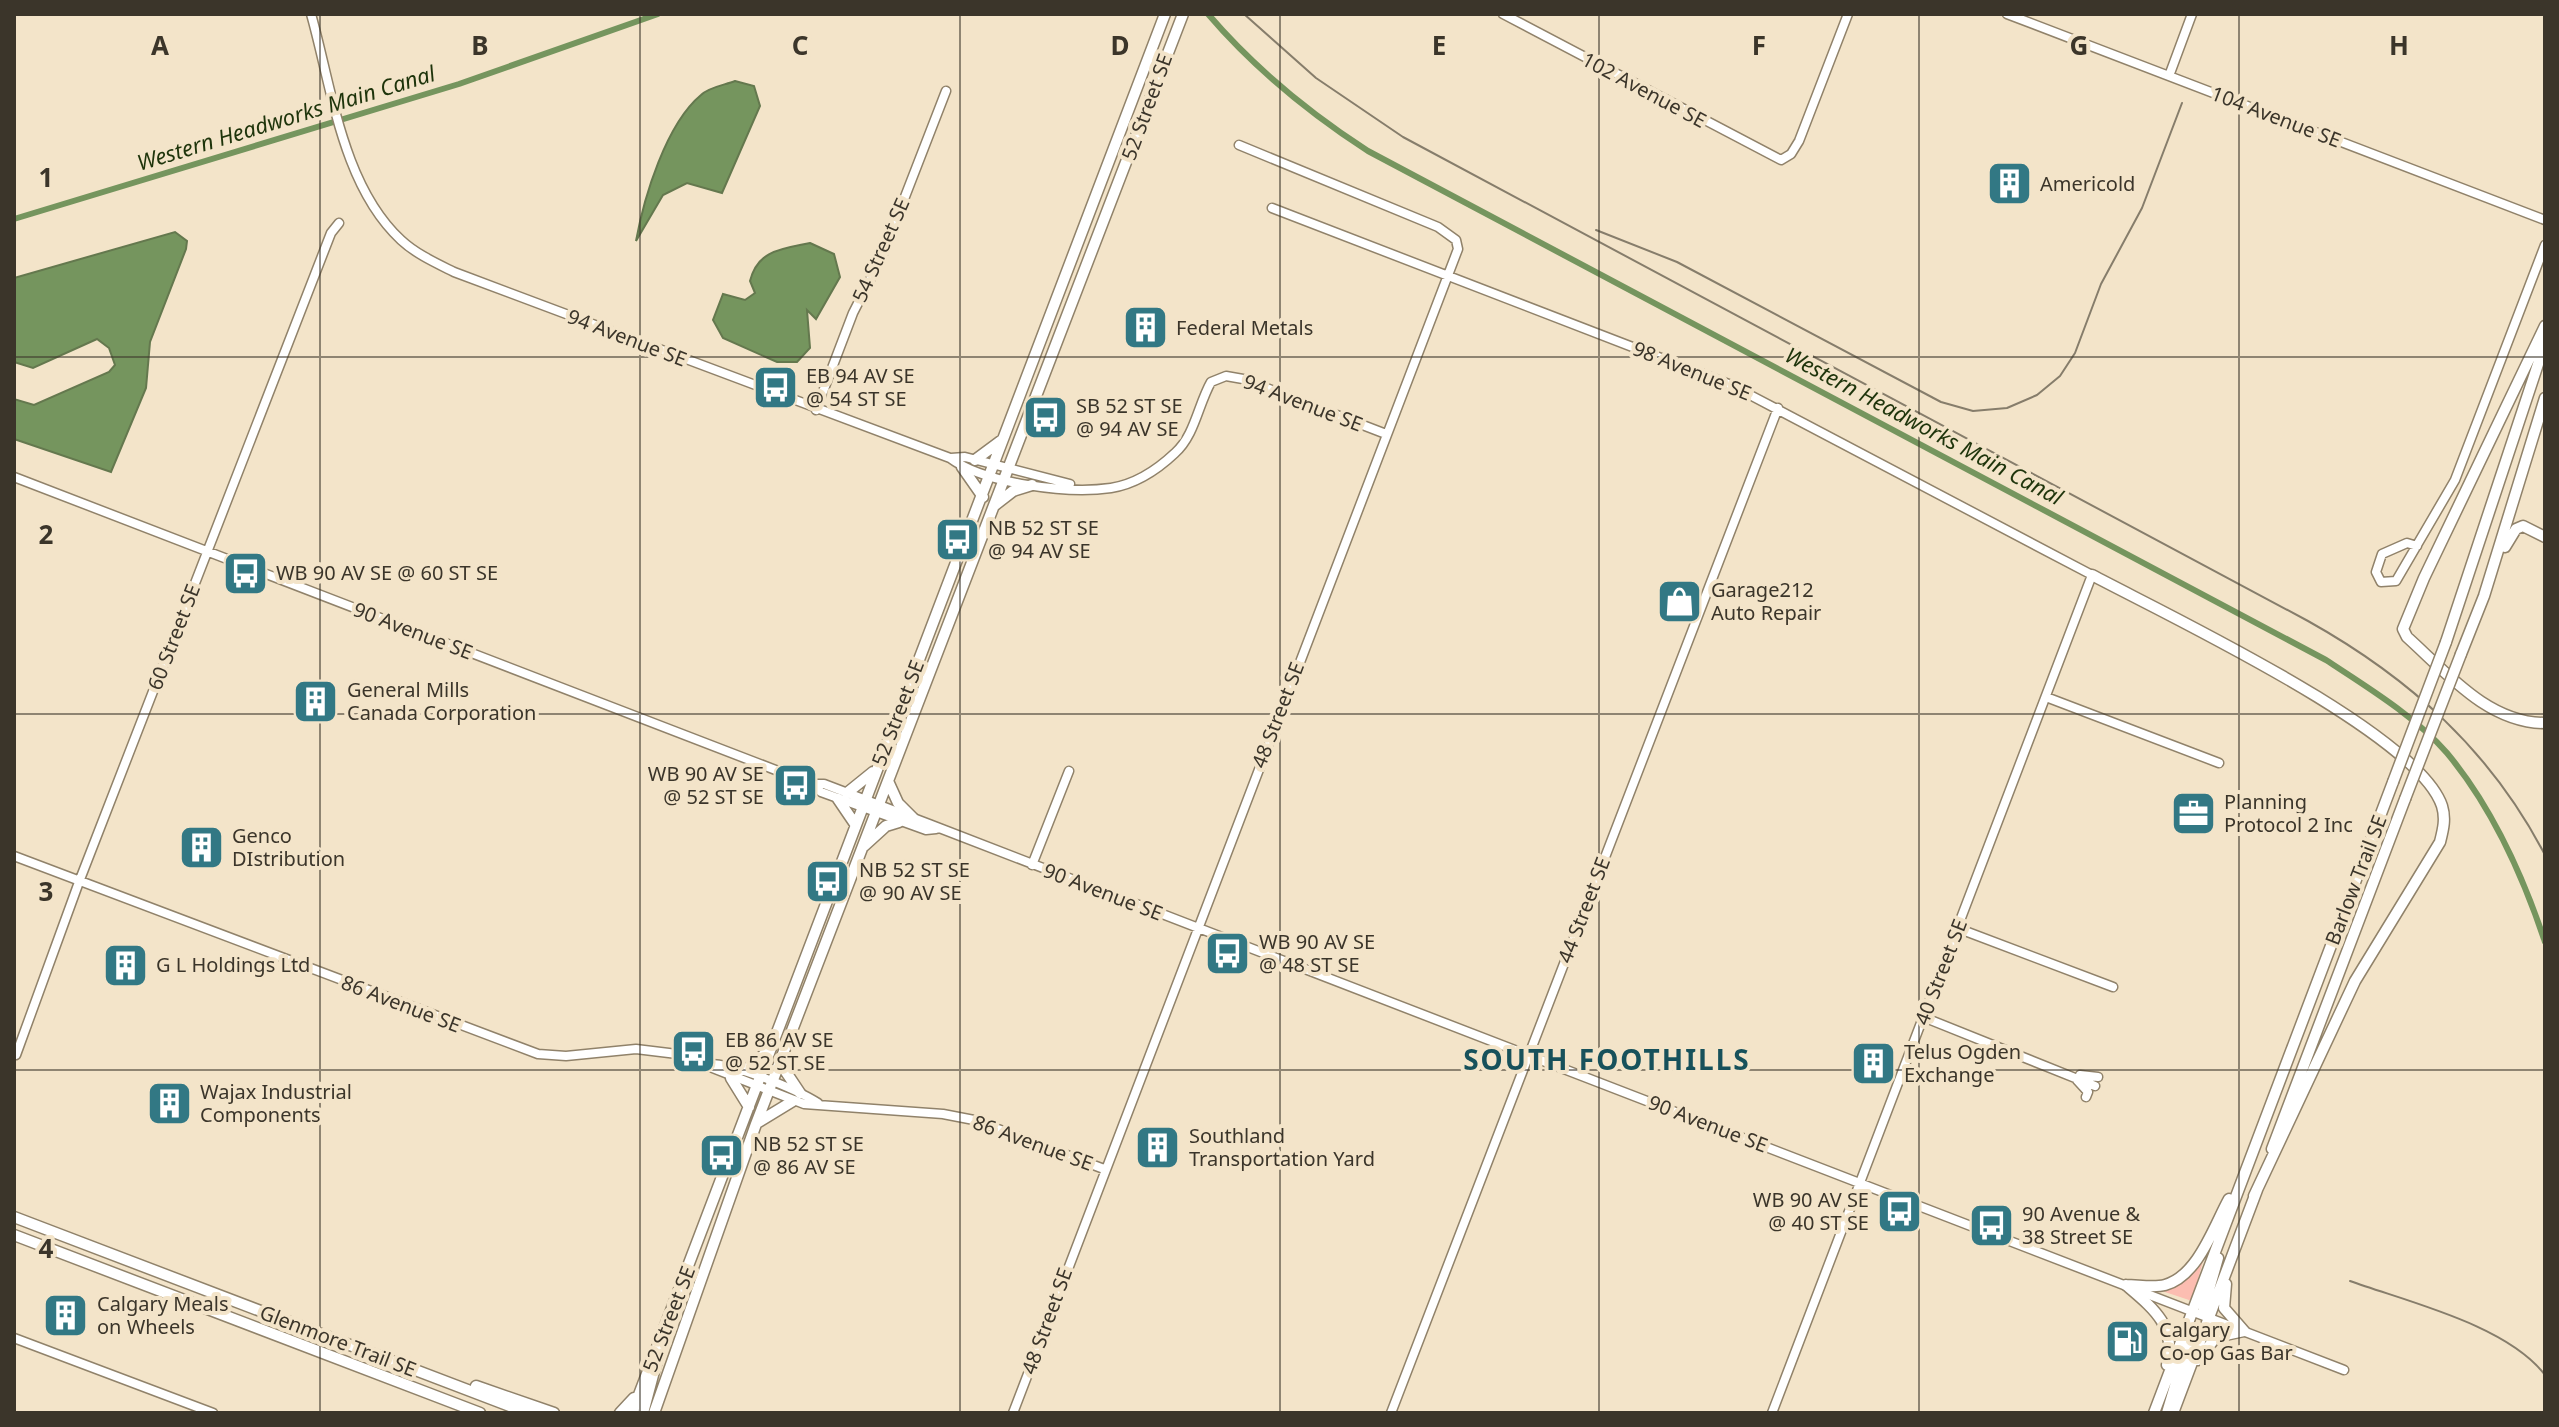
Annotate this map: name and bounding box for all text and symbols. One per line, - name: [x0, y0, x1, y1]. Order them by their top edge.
- text: A: [151, 27, 169, 63]
- text: B: [471, 27, 489, 63]
- text: C: [792, 27, 808, 63]
- text: D: [1110, 27, 1130, 63]
- text: E: [1432, 27, 1446, 63]
- text: F: [1752, 27, 1766, 63]
- text: G: [2070, 27, 2088, 63]
- text: H: [2389, 27, 2409, 63]
- street label: 102 Avenue SE: [1577, 45, 1711, 134]
- street label: 52 Street SE: [1115, 50, 1178, 164]
- water label: Western Headworks Main Canal: [133, 57, 440, 177]
- street label: 104 Avenue SE: [2207, 79, 2345, 154]
- text: 1: [39, 159, 53, 195]
- building icon: Americold: [1985, 160, 2033, 208]
- place label: Americold: [2040, 170, 2135, 197]
- street label: 54 Street SE: [846, 193, 915, 306]
- street label: 94 Avenue SE: [564, 302, 691, 373]
- building icon: Federal Metals: [1121, 304, 1169, 352]
- place label: Federal Metals: [1176, 314, 1313, 341]
- street label: 98 Avenue SE: [1629, 334, 1755, 407]
- water label: Western Headworks Main Canal: [1780, 339, 2070, 512]
- place label: EB 94 AV SE @ 54 ST SE: [806, 362, 915, 412]
- bus stop icon: EB 94 AV SE @ 54 ST SE: [751, 363, 799, 411]
- street label: 94 Avenue SE: [1240, 367, 1367, 438]
- place label: SB 52 ST SE @ 94 AV SE: [1076, 392, 1183, 442]
- bus stop icon: SB 52 ST SE @ 94 AV SE: [1021, 393, 1069, 441]
- place label: NB 52 ST SE @ 94 AV SE: [988, 514, 1099, 564]
- bus stop icon: NB 52 ST SE @ 94 AV SE: [933, 515, 981, 563]
- text: 2: [39, 516, 54, 552]
- bus stop icon: WB 90 AV SE @ 60 ST SE: [221, 549, 269, 597]
- place label: WB 90 AV SE @ 60 ST SE: [276, 559, 498, 586]
- place label: Garage212 Auto Repair: [1711, 576, 1821, 626]
- shop icon: Garage212 Auto Repair: [1656, 577, 1704, 625]
- street label: 60 Street SE: [141, 580, 206, 694]
- street label: 90 Avenue SE: [350, 595, 477, 666]
- street label: 52 Street SE: [865, 656, 930, 770]
- street label: 48 Street SE: [1245, 658, 1310, 772]
- place label: General Mills Canada Corporation: [347, 676, 536, 726]
- building icon: General Mills Canada Corporation: [292, 677, 340, 725]
- place label: WB 90 AV SE @ 52 ST SE: [648, 760, 764, 810]
- bus stop icon: WB 90 AV SE @ 52 ST SE: [771, 761, 819, 809]
- place label: Planning Protocol 2 Inc: [2224, 788, 2353, 838]
- office icon: Planning Protocol 2 Inc: [2169, 789, 2217, 837]
- street label: Barlow Trail SE: [2318, 811, 2393, 949]
- place label: Genco DIstribution: [232, 822, 345, 872]
- building icon: Genco DIstribution: [177, 824, 225, 872]
- street label: 44 Street SE: [1551, 853, 1616, 967]
- place label: NB 52 ST SE @ 90 AV SE: [859, 856, 970, 906]
- street label: 90 Avenue SE: [1040, 856, 1167, 927]
- bus stop icon: NB 52 ST SE @ 90 AV SE: [804, 858, 852, 906]
- text: 3: [39, 873, 53, 909]
- street label: 40 Street SE: [1908, 915, 1973, 1029]
- place label: WB 90 AV SE @ 48 ST SE: [1259, 928, 1375, 978]
- bus stop icon: WB 90 AV SE @ 48 ST SE: [1204, 929, 1252, 977]
- building icon: G L Holdings Ltd: [101, 941, 149, 989]
- place label: G L Holdings Ltd: [156, 951, 310, 978]
- street label: 86 Avenue SE: [338, 968, 465, 1039]
- place label: EB 86 AV SE @ 52 ST SE: [725, 1026, 834, 1076]
- bus stop icon: EB 86 AV SE @ 52 ST SE: [670, 1027, 718, 1075]
- place label: Telus Ogden Exchange: [1904, 1038, 2021, 1088]
- building icon: Telus Ogden Exchange: [1849, 1039, 1897, 1087]
- district label: SOUTH FOOTHILLS: [1463, 1040, 1751, 1078]
- place label: Wajax Industrial Components: [200, 1078, 352, 1128]
- building icon: Wajax Industrial Components: [145, 1080, 193, 1128]
- street label: 90 Avenue SE: [1645, 1088, 1772, 1159]
- street label: 86 Avenue SE: [970, 1108, 1097, 1177]
- place label: Southland Transportation Yard: [1189, 1122, 1375, 1172]
- building icon: Southland Transportation Yard: [1134, 1123, 1182, 1171]
- place label: NB 52 ST SE @ 86 AV SE: [753, 1130, 864, 1180]
- bus stop icon: NB 52 ST SE @ 86 AV SE: [698, 1132, 746, 1180]
- place label: WB 90 AV SE @ 40 ST SE: [1753, 1186, 1869, 1236]
- bus stop icon: WB 90 AV SE @ 40 ST SE: [1876, 1187, 1924, 1235]
- place label: 90 Avenue & 38 Street SE: [2022, 1200, 2141, 1250]
- bus stop icon: 90 Avenue & 38 Street SE: [1967, 1201, 2015, 1249]
- text: 4: [39, 1230, 54, 1266]
- street label: 52 Street SE: [636, 1262, 701, 1376]
- street label: 48 Street SE: [1015, 1264, 1078, 1378]
- place label: Calgary Meals on Wheels: [97, 1290, 229, 1340]
- building icon: Calgary Meals on Wheels: [42, 1292, 90, 1340]
- street label: Glenmore Trail SE: [256, 1298, 420, 1383]
- place label: Calgary Co-op Gas Bar: [2159, 1316, 2293, 1366]
- fuel station icon: Calgary Co-op Gas Bar: [2104, 1318, 2152, 1366]

